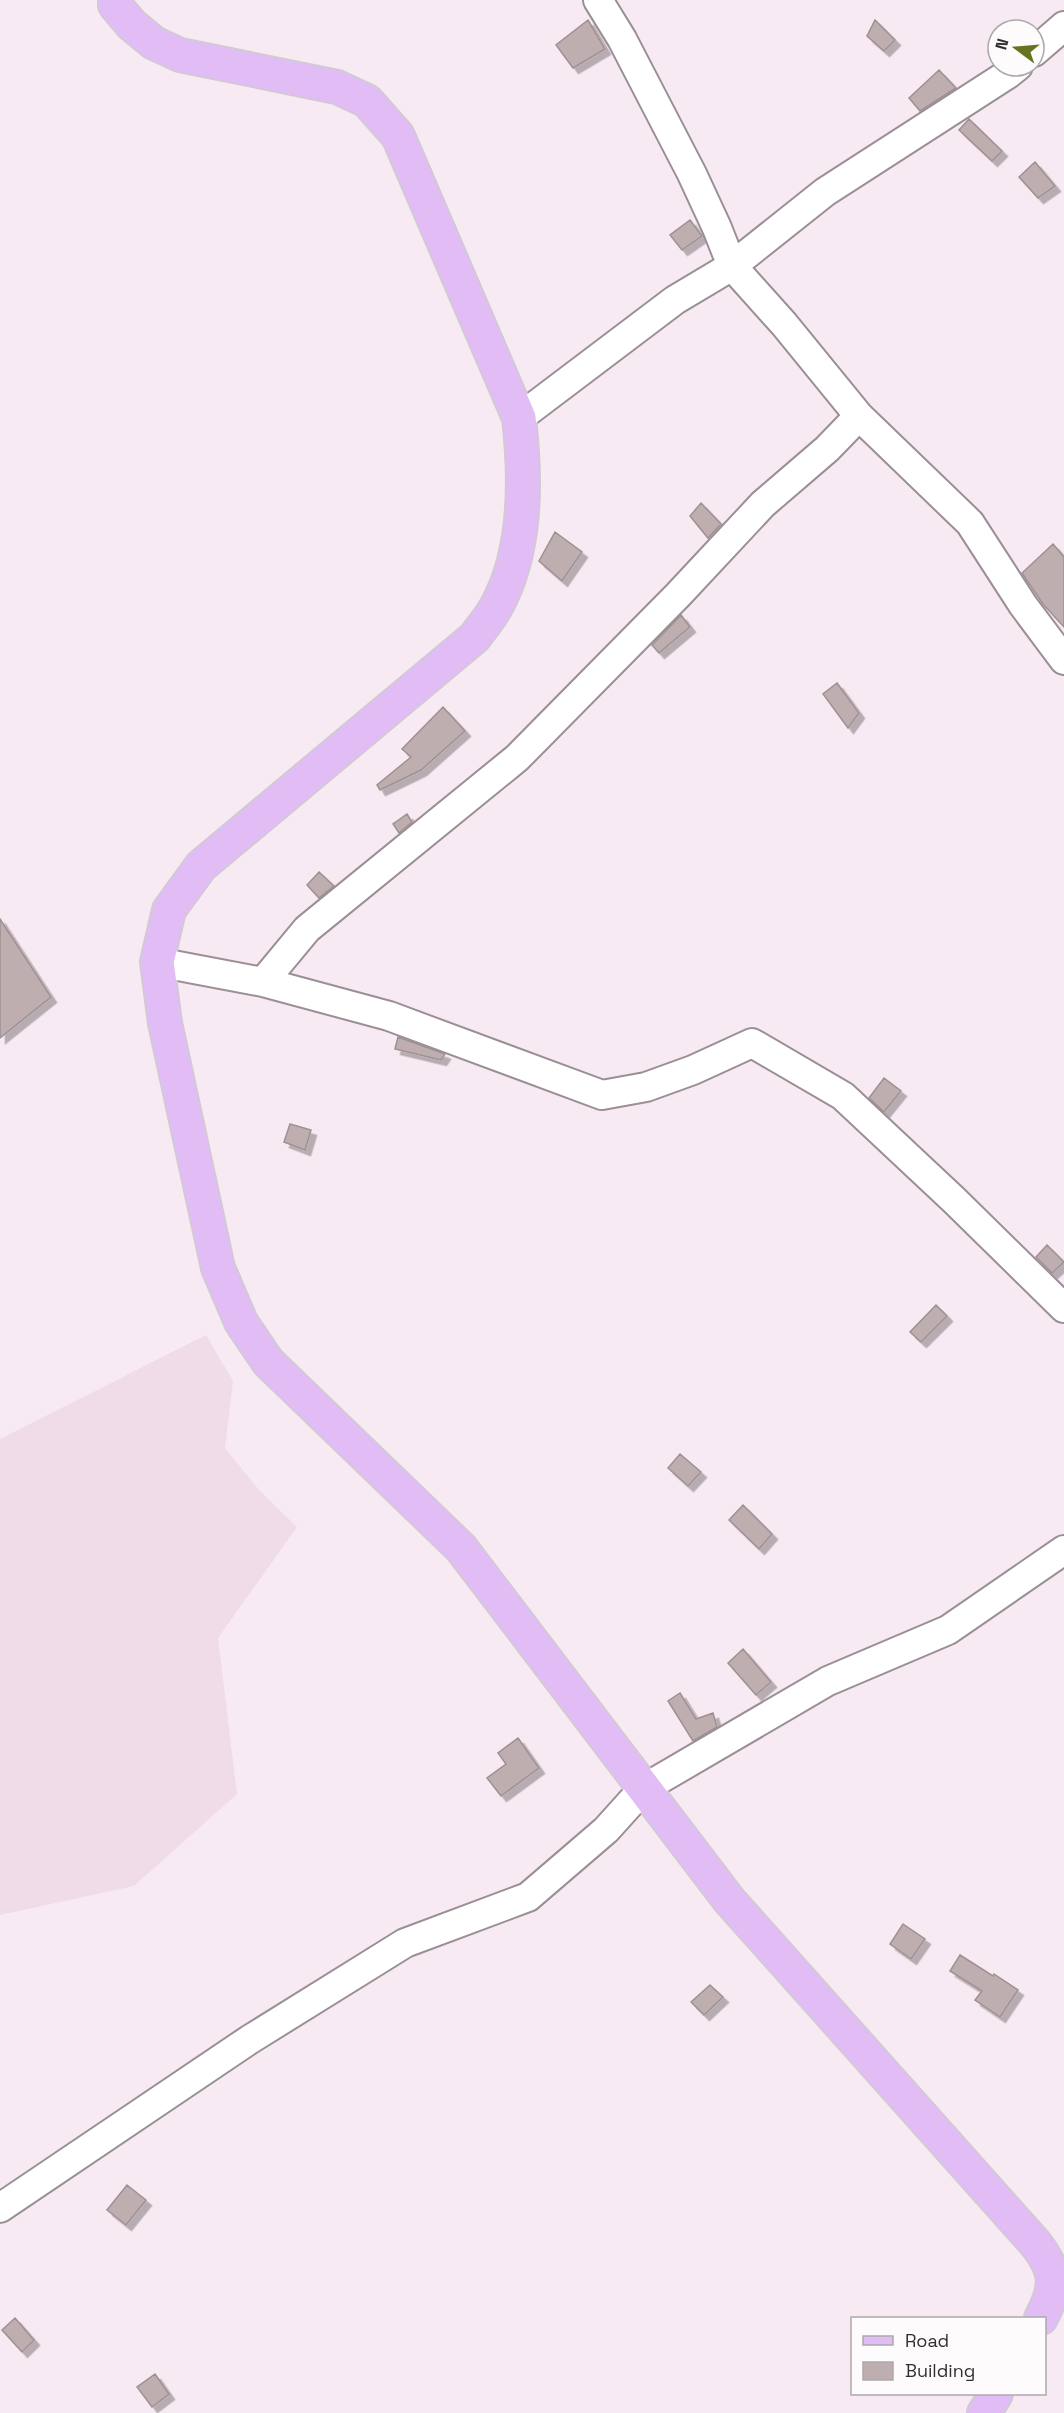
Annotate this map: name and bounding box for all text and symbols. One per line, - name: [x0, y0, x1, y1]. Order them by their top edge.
- north arrow: [986, 18, 1046, 78]
- text: N: [990, 36, 1014, 52]
- legend: [851, 2317, 1046, 2395]
- text: Road: [905, 2329, 949, 2352]
- text: Building: [905, 2359, 975, 2382]

